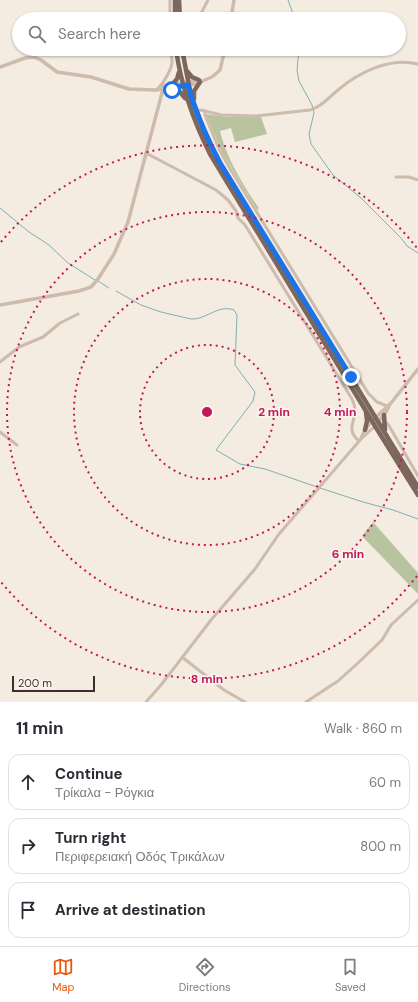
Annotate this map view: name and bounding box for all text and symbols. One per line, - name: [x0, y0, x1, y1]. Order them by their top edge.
- search box: [12, 12, 406, 56]
- icon: search: [26, 23, 48, 45]
- text: Search here: [58, 24, 141, 44]
- route start: [163, 81, 181, 99]
- route end: [342, 368, 360, 386]
- text: 2 min: [258, 404, 290, 420]
- text: 4 min: [324, 404, 356, 420]
- centre of rings: [200, 405, 214, 419]
- text: 6 min: [332, 546, 364, 562]
- text: 8 min: [191, 671, 223, 687]
- scale bar: [12, 674, 95, 693]
- text: 200 m: [18, 676, 52, 690]
- text: 11 min: [16, 717, 64, 739]
- text: Walk · 860 m: [324, 720, 402, 737]
- text: Continue: [55, 764, 123, 784]
- icon: ahead: [17, 771, 39, 793]
- text: 60 m: [369, 774, 401, 791]
- text: Τρίκαλα - Ρόγκια: [55, 784, 154, 801]
- text: Turn right: [55, 828, 126, 848]
- icon: right: [17, 835, 39, 857]
- text: 800 m: [360, 838, 401, 855]
- text: Περιφερειακή Οδός Τρικάλων: [55, 848, 225, 865]
- icon: arrive: [17, 899, 39, 921]
- text: Arrive at destination: [55, 900, 206, 920]
- tab: Map: [52, 956, 74, 994]
- tab: Directions: [179, 956, 231, 994]
- tab: Saved: [335, 956, 366, 994]

